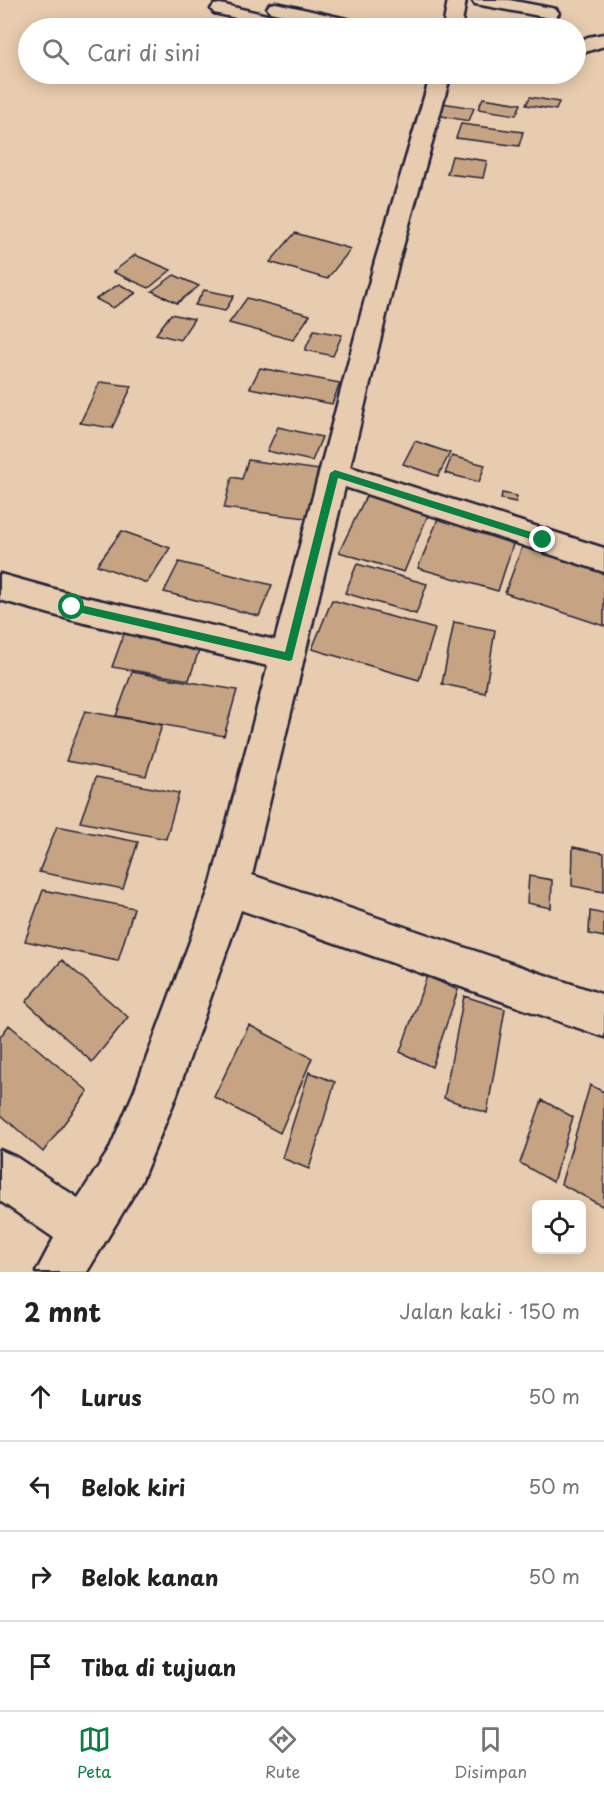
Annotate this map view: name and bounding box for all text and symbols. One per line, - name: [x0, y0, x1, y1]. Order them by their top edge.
- search box: [18, 18, 586, 84]
- icon: search: [39, 35, 72, 68]
- text: Cari di sini: [87, 35, 200, 68]
- route end: [529, 526, 555, 552]
- route start: [58, 593, 84, 619]
- map controls: [532, 1200, 586, 1254]
- button: locate: [532, 1200, 586, 1254]
- text: 2 mnt: [24, 1292, 101, 1331]
- text: Jalan kaki · 150 m: [399, 1296, 580, 1326]
- icon: ahead: [24, 1380, 57, 1413]
- text: Lurus: [81, 1380, 142, 1413]
- text: 50 m: [528, 1381, 580, 1411]
- icon: left: [24, 1470, 57, 1503]
- text: Belok kiri: [81, 1470, 185, 1503]
- text: 50 m: [528, 1471, 580, 1501]
- icon: right: [24, 1560, 57, 1593]
- text: Belok kanan: [81, 1560, 218, 1593]
- text: 50 m: [528, 1561, 580, 1591]
- icon: arrive: [24, 1650, 57, 1683]
- text: Tiba di tujuan: [81, 1650, 236, 1683]
- tab: Peta: [77, 1723, 111, 1783]
- tab: Rute: [265, 1723, 300, 1783]
- tab: Disimpan: [454, 1723, 527, 1783]

